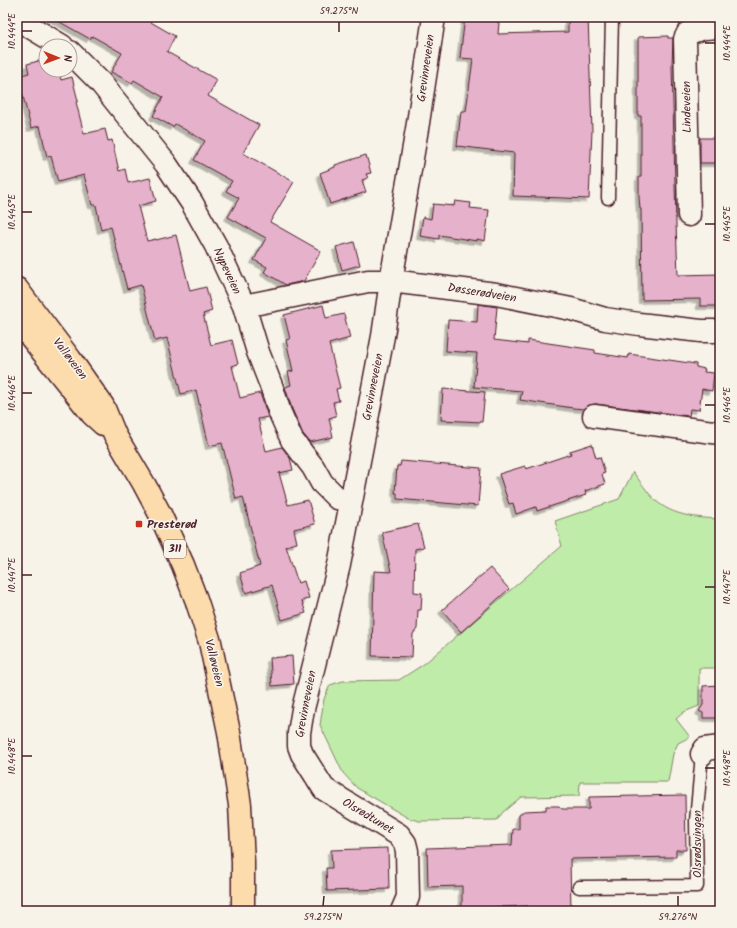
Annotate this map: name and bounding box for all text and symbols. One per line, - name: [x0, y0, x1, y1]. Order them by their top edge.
- text: 59.275°N: [320, 3, 359, 19]
- text: 10.444°E: [4, 12, 20, 49]
- text: 10.444°E: [719, 24, 735, 61]
- street label: Grevinneveien: [412, 33, 440, 103]
- north arrow: [38, 38, 78, 78]
- text: N: [58, 55, 76, 62]
- street label: Lindeveien: [677, 81, 697, 133]
- text: 10.445°E: [4, 193, 20, 230]
- text: 10.445°E: [719, 205, 735, 242]
- street label: Nypeveien: [208, 244, 246, 298]
- street label: Døsserødveien: [446, 278, 518, 308]
- street label: Valløveien: [48, 334, 92, 384]
- street label: Grevinneveien: [357, 352, 389, 422]
- text: 10.446°E: [4, 374, 20, 411]
- text: 10.446°E: [719, 386, 735, 423]
- place label: Presterød: [147, 515, 197, 534]
- marker: Presterød: [134, 519, 144, 529]
- road number: 311: [164, 540, 186, 558]
- text: 10.447°E: [4, 556, 20, 593]
- text: 10.447°E: [719, 568, 735, 605]
- street label: Valløveien: [199, 637, 229, 689]
- street label: Grevinneveien: [290, 669, 322, 739]
- text: 10.448°E: [4, 736, 20, 774]
- text: 10.448°E: [719, 748, 735, 786]
- street label: Olsrødtunet: [338, 793, 398, 839]
- street label: Olsrødsvingen: [688, 810, 707, 878]
- text: 59.275°N: [304, 909, 343, 925]
- text: 59.276°N: [659, 909, 698, 925]

